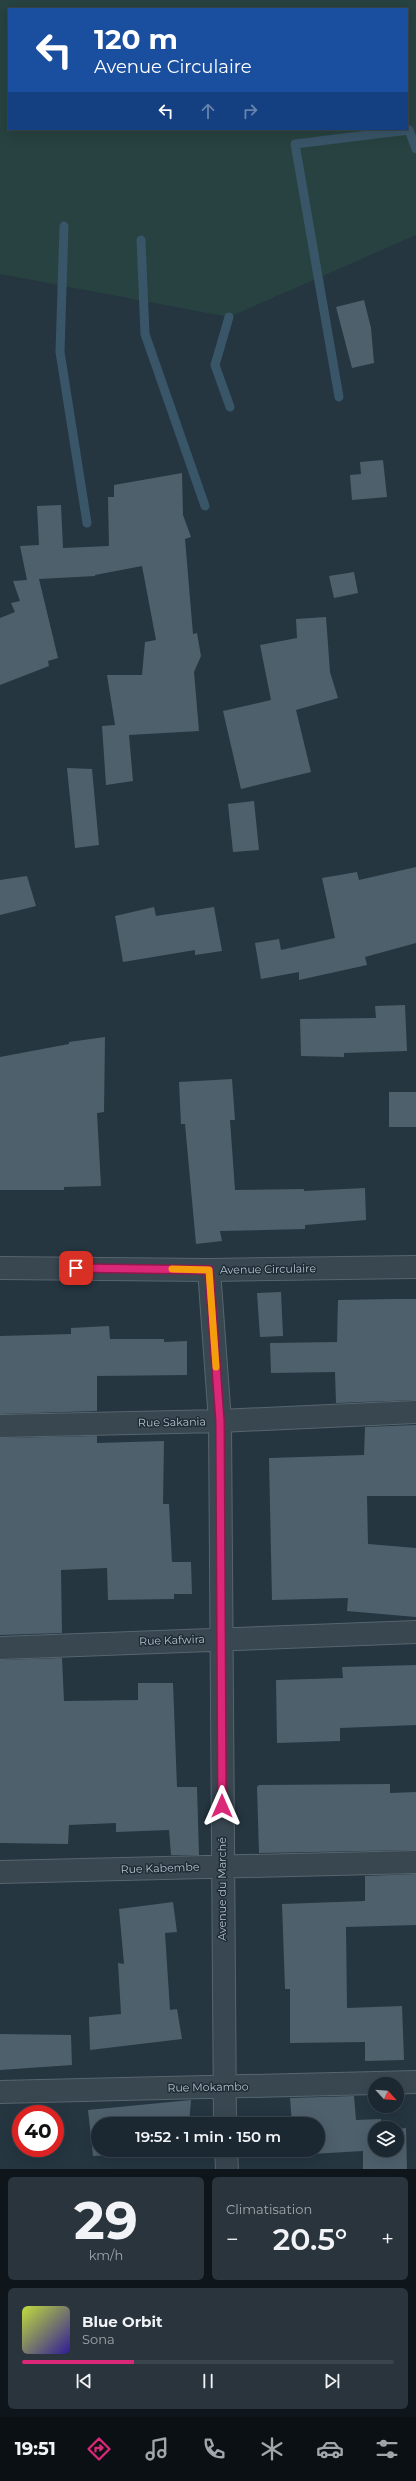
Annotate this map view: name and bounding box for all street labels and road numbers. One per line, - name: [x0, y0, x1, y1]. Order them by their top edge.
- street label: Avenue Circulaire: [220, 1261, 317, 1277]
- street label: Rue Sakania: [138, 1414, 206, 1430]
- street label: Rue Kafwira: [139, 1632, 205, 1648]
- street label: Avenue du Marché: [215, 1837, 229, 1941]
- street label: Rue Kabembe: [120, 1860, 200, 1876]
- street label: Rue Mokambo: [167, 2079, 249, 2095]

